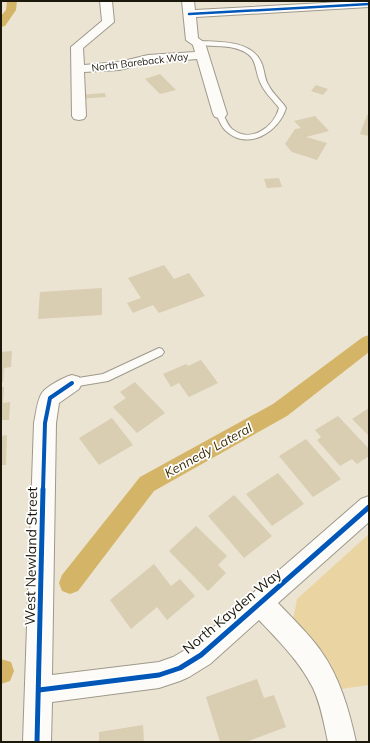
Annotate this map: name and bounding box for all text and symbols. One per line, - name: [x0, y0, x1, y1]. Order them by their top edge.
- street label: North Bareback Way: [91, 50, 190, 74]
- water label: Kennedy Lateral: [161, 419, 255, 481]
- street label: West Newland Street: [21, 486, 41, 625]
- street label: North Kayden Way: [179, 564, 286, 658]

